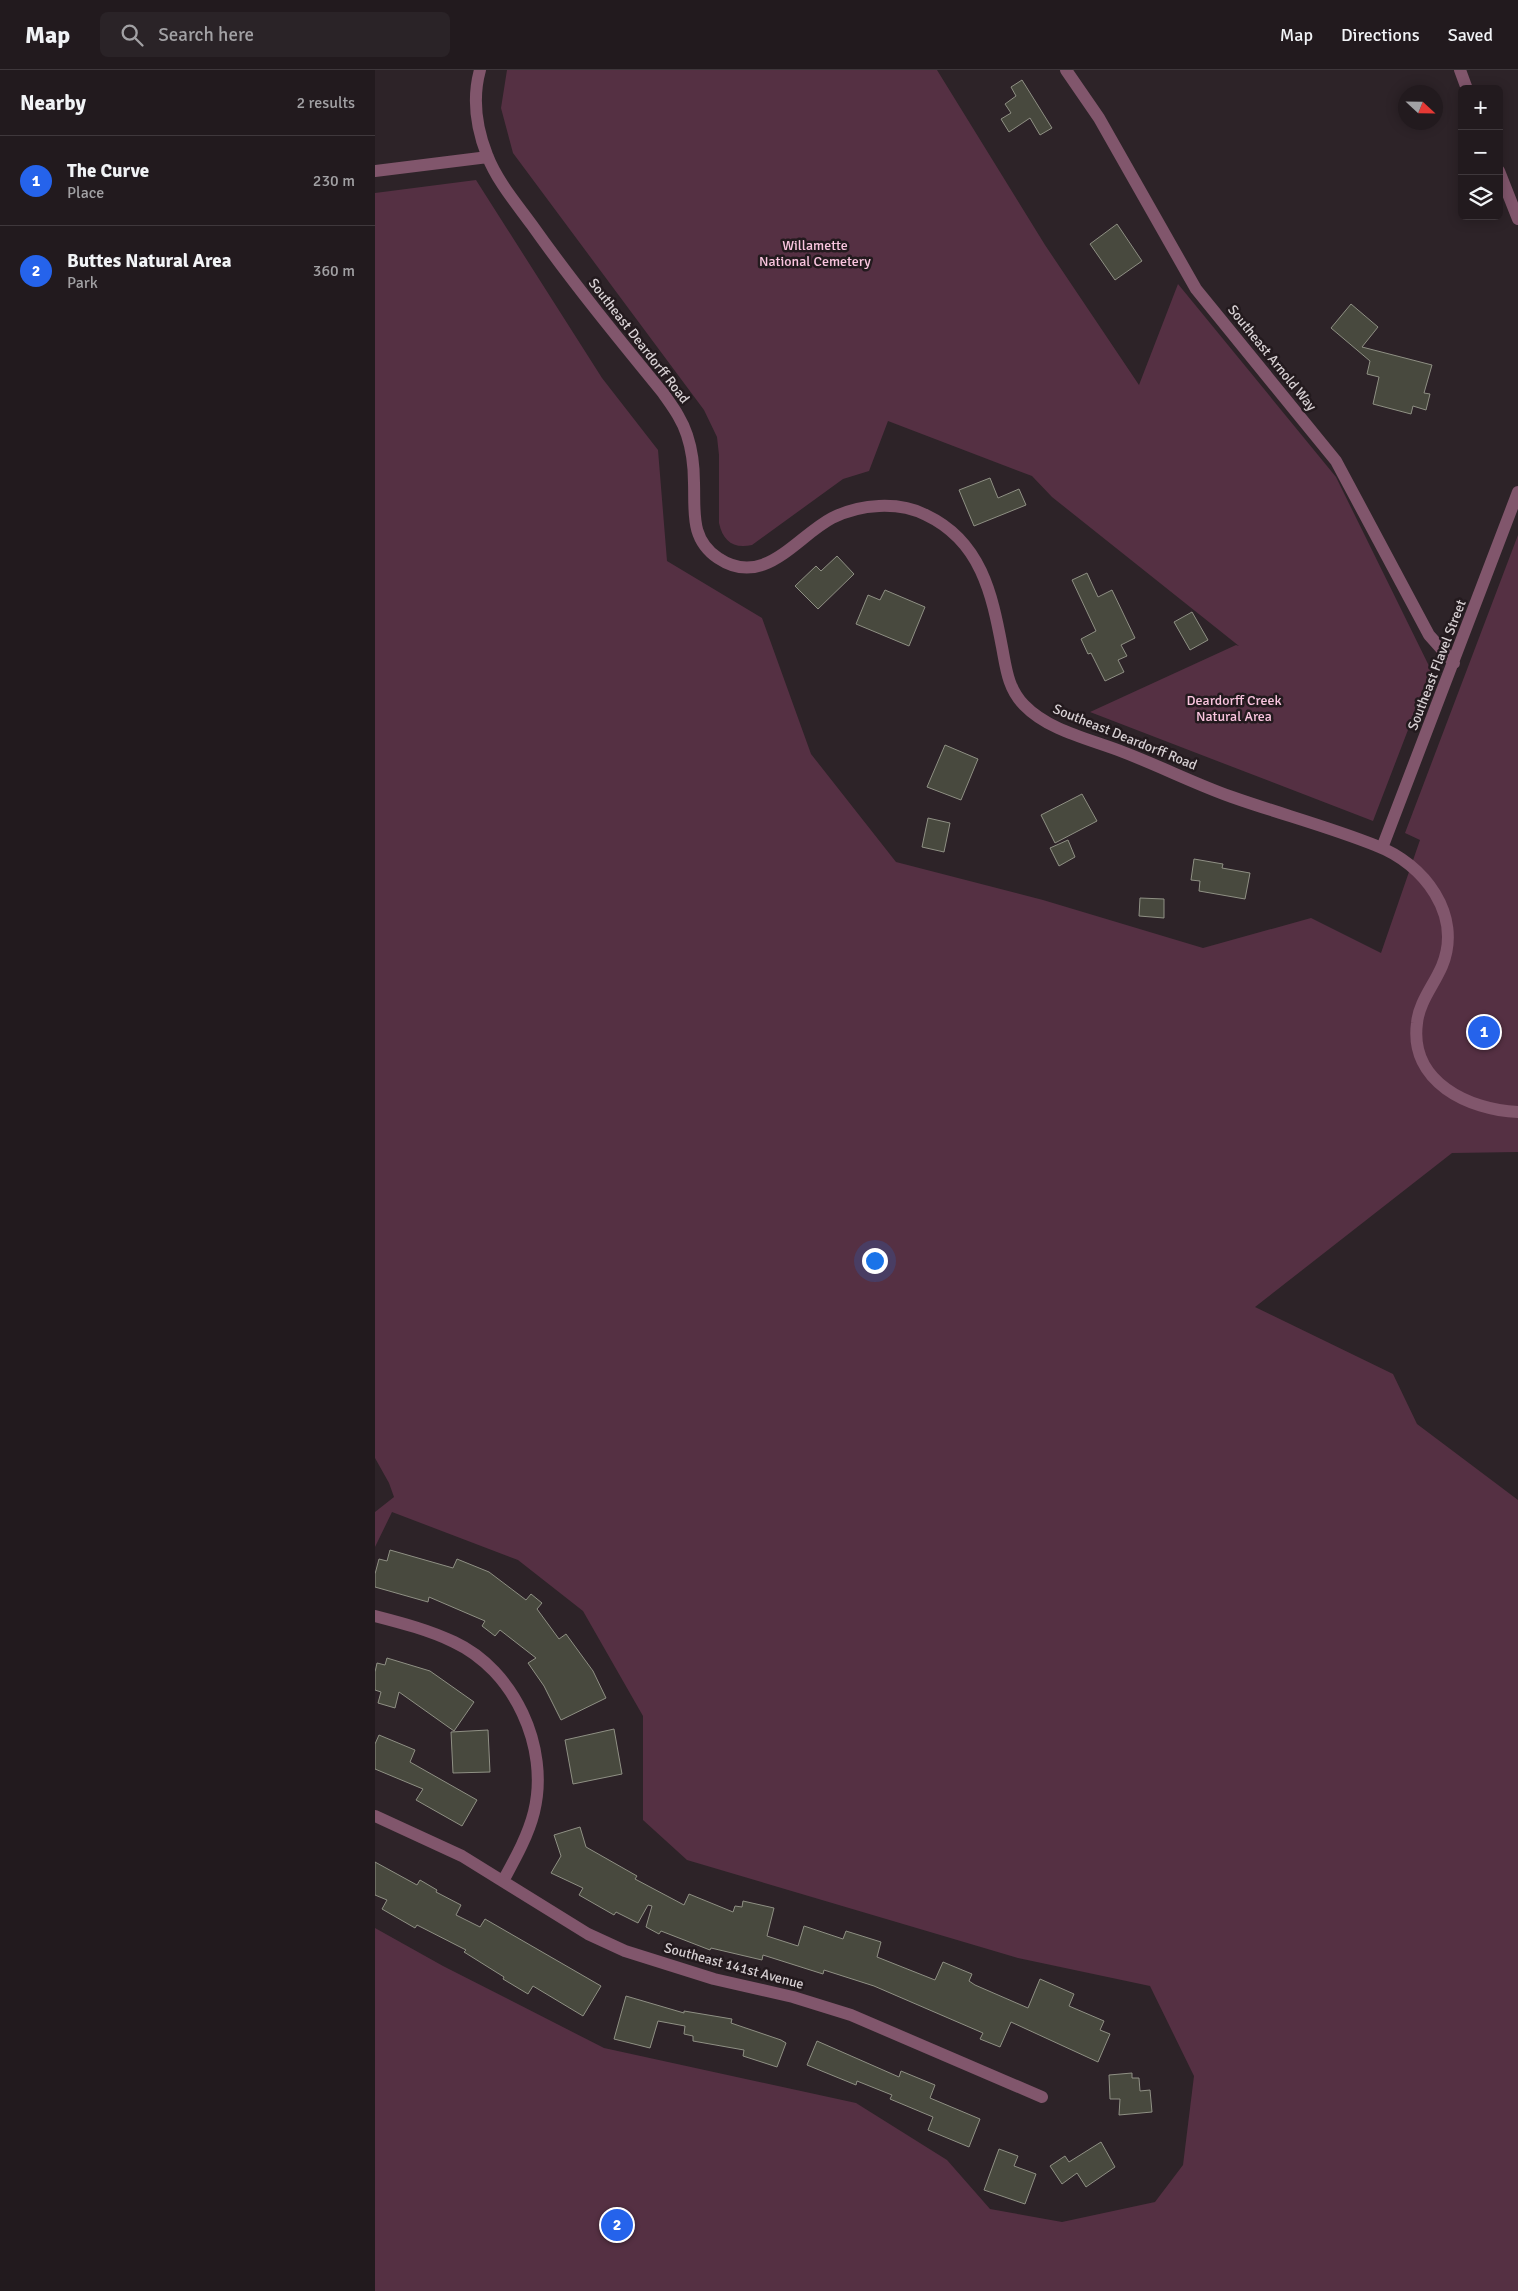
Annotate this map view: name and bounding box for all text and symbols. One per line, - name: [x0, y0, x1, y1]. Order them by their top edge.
- search box: [100, 12, 450, 57]
- text: Map: [25, 20, 70, 50]
- icon: search: [118, 21, 146, 49]
- text: Search here: [158, 23, 254, 47]
- text: Map: [1280, 24, 1313, 46]
- text: Directions: [1341, 24, 1420, 46]
- text: Saved: [1448, 24, 1493, 46]
- north arrow: [1398, 85, 1443, 130]
- map controls: [1458, 85, 1503, 220]
- button: +: [1458, 85, 1503, 130]
- text: Nearby: [20, 90, 86, 116]
- text: 2 results: [296, 93, 355, 113]
- button: −: [1458, 130, 1503, 175]
- text: The Curve: [67, 159, 149, 183]
- text: 1: [32, 171, 40, 191]
- text: 230 m: [313, 171, 355, 191]
- button: layers: [1458, 175, 1503, 220]
- text: Place: [67, 183, 104, 203]
- park label: Willamette National Cemetery: [759, 237, 871, 270]
- text: Buttes Natural Area: [67, 249, 231, 273]
- text: 2: [32, 261, 40, 281]
- text: 360 m: [313, 261, 355, 281]
- text: Park: [67, 273, 98, 293]
- street label: Southeast Deardorff Road: [585, 275, 693, 407]
- street label: Southeast Arnold Way: [1224, 302, 1320, 415]
- street label: Southeast Flavel Street: [1404, 597, 1470, 733]
- park label: Deardorff Creek Natural Area: [1187, 692, 1281, 725]
- street label: Southeast Deardorff Road: [1050, 700, 1200, 774]
- pin: 1: [1468, 1013, 1500, 1051]
- your location: [862, 1248, 888, 1274]
- street label: Southeast 141st Avenue: [662, 1939, 806, 1993]
- pin: 2: [601, 2206, 633, 2244]

